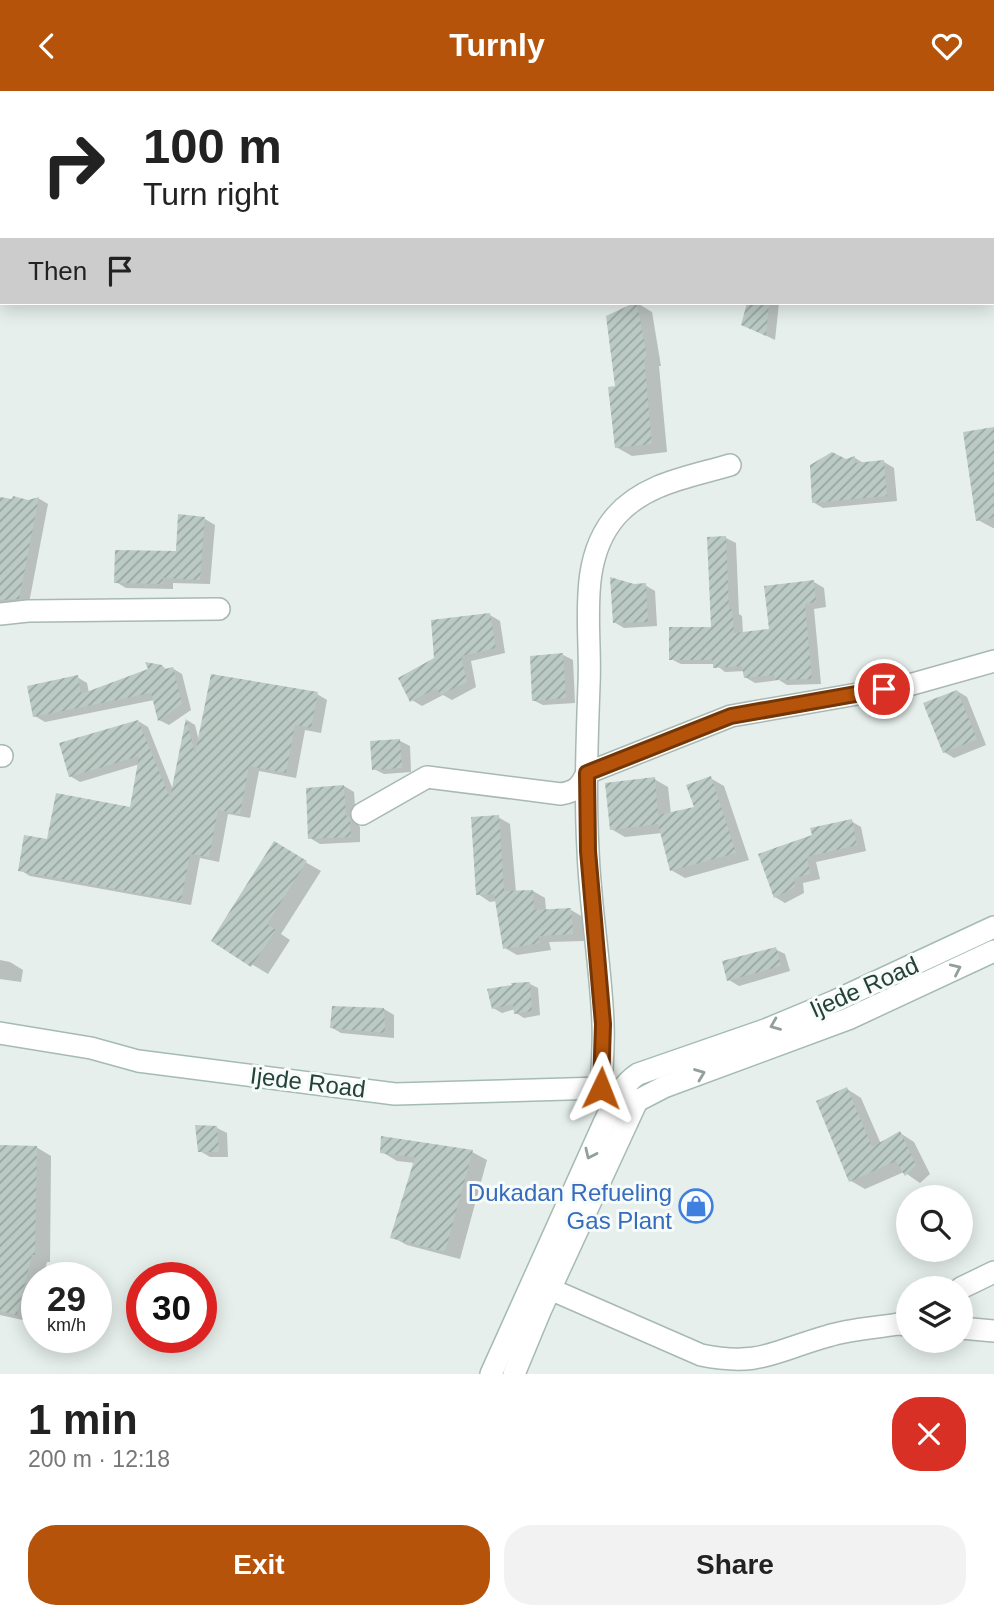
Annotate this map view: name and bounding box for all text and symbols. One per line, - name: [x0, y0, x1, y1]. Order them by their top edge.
- icon: back: [28, 27, 66, 65]
- text: Turnly: [449, 27, 545, 63]
- icon: heart: [928, 27, 966, 65]
- icon: right: [28, 119, 119, 210]
- text: 100 m: [143, 119, 282, 173]
- text: Turn right: [143, 176, 279, 212]
- icon: arrive: [101, 252, 139, 290]
- text: Then: [28, 256, 87, 286]
- pin: [854, 659, 914, 719]
- icon: arrive: [865, 670, 903, 708]
- street label: Ijede Road: [805, 951, 923, 1023]
- one-way arrow: [949, 963, 961, 977]
- one-way arrow: [770, 1017, 782, 1031]
- position arrow: [564, 1051, 638, 1125]
- street label: Ijede Road: [249, 1062, 367, 1102]
- one-way arrow: [693, 1068, 705, 1082]
- one-way arrow: [584, 1146, 598, 1159]
- place label: Dukadan Refueling Gas Plant: [468, 1179, 672, 1234]
- map controls: [896, 1185, 973, 1353]
- button: search: [896, 1185, 973, 1262]
- shop icon: Dukadan Refueling Gas Plant: [677, 1187, 715, 1225]
- speed limit sign: 30: [126, 1262, 217, 1353]
- button: layers: [896, 1276, 973, 1353]
- text: 29: [47, 1279, 86, 1318]
- text: km/h: [47, 1315, 86, 1335]
- text: 1 min: [28, 1396, 138, 1443]
- button: close: [892, 1397, 966, 1471]
- text: 200 m · 12:18: [28, 1446, 170, 1472]
- button: Exit: [28, 1525, 490, 1605]
- button: Share: [504, 1525, 966, 1605]

